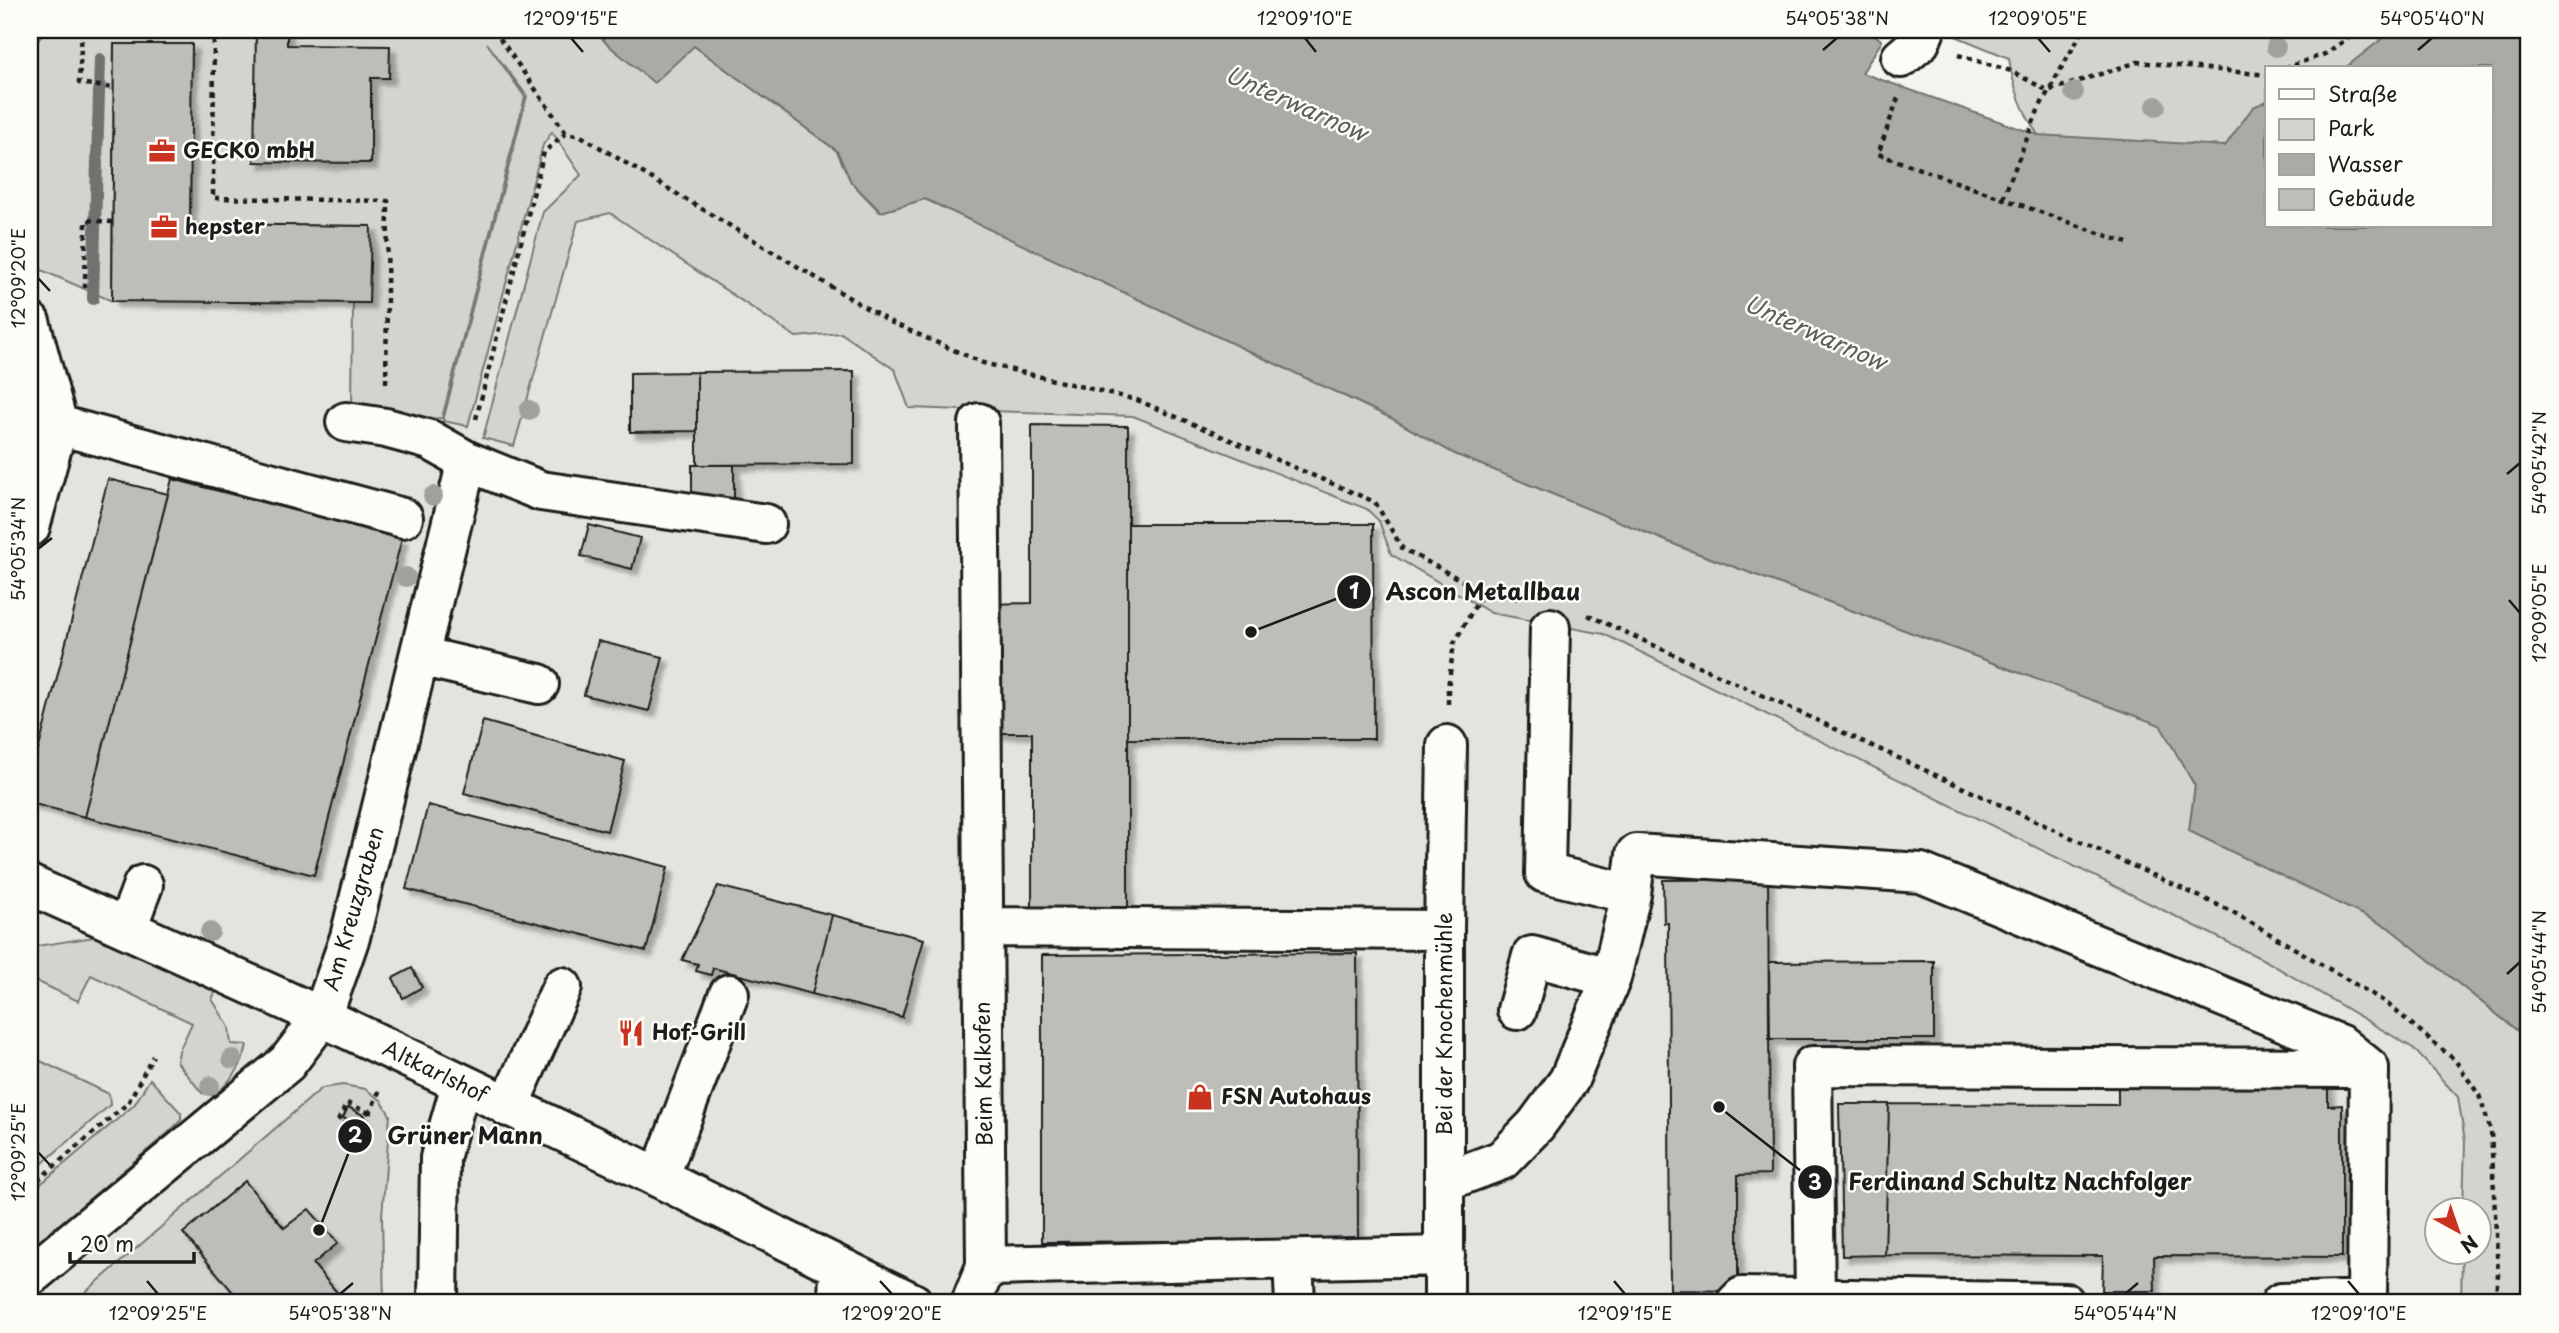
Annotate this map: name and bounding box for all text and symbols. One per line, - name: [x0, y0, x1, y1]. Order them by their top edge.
- text: 12°09'15"E: [524, 4, 618, 31]
- text: 12°09'10"E: [1257, 4, 1353, 31]
- text: 54°05'38"N: [1785, 4, 1889, 31]
- text: 12°09'05"E: [1988, 4, 2088, 31]
- text: 54°05'40"N: [2379, 4, 2485, 31]
- water label: Unterwarnow: [1220, 56, 1376, 151]
- legend: [2265, 66, 2492, 228]
- text: Straße: [2328, 77, 2397, 109]
- text: Park: [2328, 111, 2375, 143]
- place label: GECKO mbH: [183, 133, 315, 165]
- office icon: GECKO mbH: [147, 136, 177, 166]
- text: Wasser: [2328, 147, 2403, 179]
- text: Gebäude: [2328, 181, 2415, 213]
- place label: hepster: [185, 209, 265, 241]
- office icon: hepster: [149, 212, 179, 242]
- text: 12°09'20"E: [4, 228, 31, 328]
- water label: Unterwarnow: [1739, 285, 1895, 380]
- text: 54°05'42"N: [2525, 411, 2552, 515]
- text: 54°05'34"N: [4, 497, 31, 601]
- text: 12°09'05"E: [2525, 563, 2552, 663]
- callout: Ascon Metallbau: [1337, 570, 1594, 614]
- text: Ascon Metallbau: [1386, 573, 1580, 608]
- text: 1: [1349, 574, 1359, 606]
- street label: Am Kreuzgraben: [313, 823, 391, 994]
- text: 54°05'44"N: [2525, 910, 2552, 1014]
- street label: Bei der Knochenmühle: [1427, 912, 1459, 1136]
- street label: Beim Kalkofen: [965, 1001, 999, 1147]
- place label: Hof-Grill: [652, 1015, 746, 1047]
- restaurant icon: Hof-Grill: [616, 1018, 646, 1048]
- street label: Altkarlshof: [378, 1031, 495, 1110]
- place label: FSN Autohaus: [1221, 1079, 1371, 1111]
- shop icon: FSN Autohaus: [1185, 1082, 1215, 1112]
- text: 12°09'25"E: [4, 1103, 31, 1201]
- callout: Grüner Mann: [338, 1114, 558, 1158]
- text: Grüner Mann: [387, 1117, 543, 1152]
- text: 2: [348, 1118, 363, 1150]
- callout: Ferdinand Schultz Nachfolger: [1797, 1160, 2207, 1204]
- text: Ferdinand Schultz Nachfolger: [1848, 1163, 2192, 1198]
- text: 3: [1808, 1165, 1822, 1197]
- north arrow: [2422, 1196, 2492, 1266]
- scale bar: [70, 1221, 194, 1265]
- text: 20 m: [80, 1227, 134, 1259]
- text: N: [2455, 1229, 2484, 1260]
- text: 12°09'25"E: [109, 1299, 207, 1326]
- text: 54°05'38"N: [288, 1299, 392, 1326]
- text: 12°09'20"E: [842, 1299, 942, 1326]
- text: 12°09'15"E: [1578, 1299, 1672, 1326]
- text: 54°05'44"N: [2073, 1299, 2177, 1326]
- text: 12°09'10"E: [2311, 1299, 2407, 1326]

